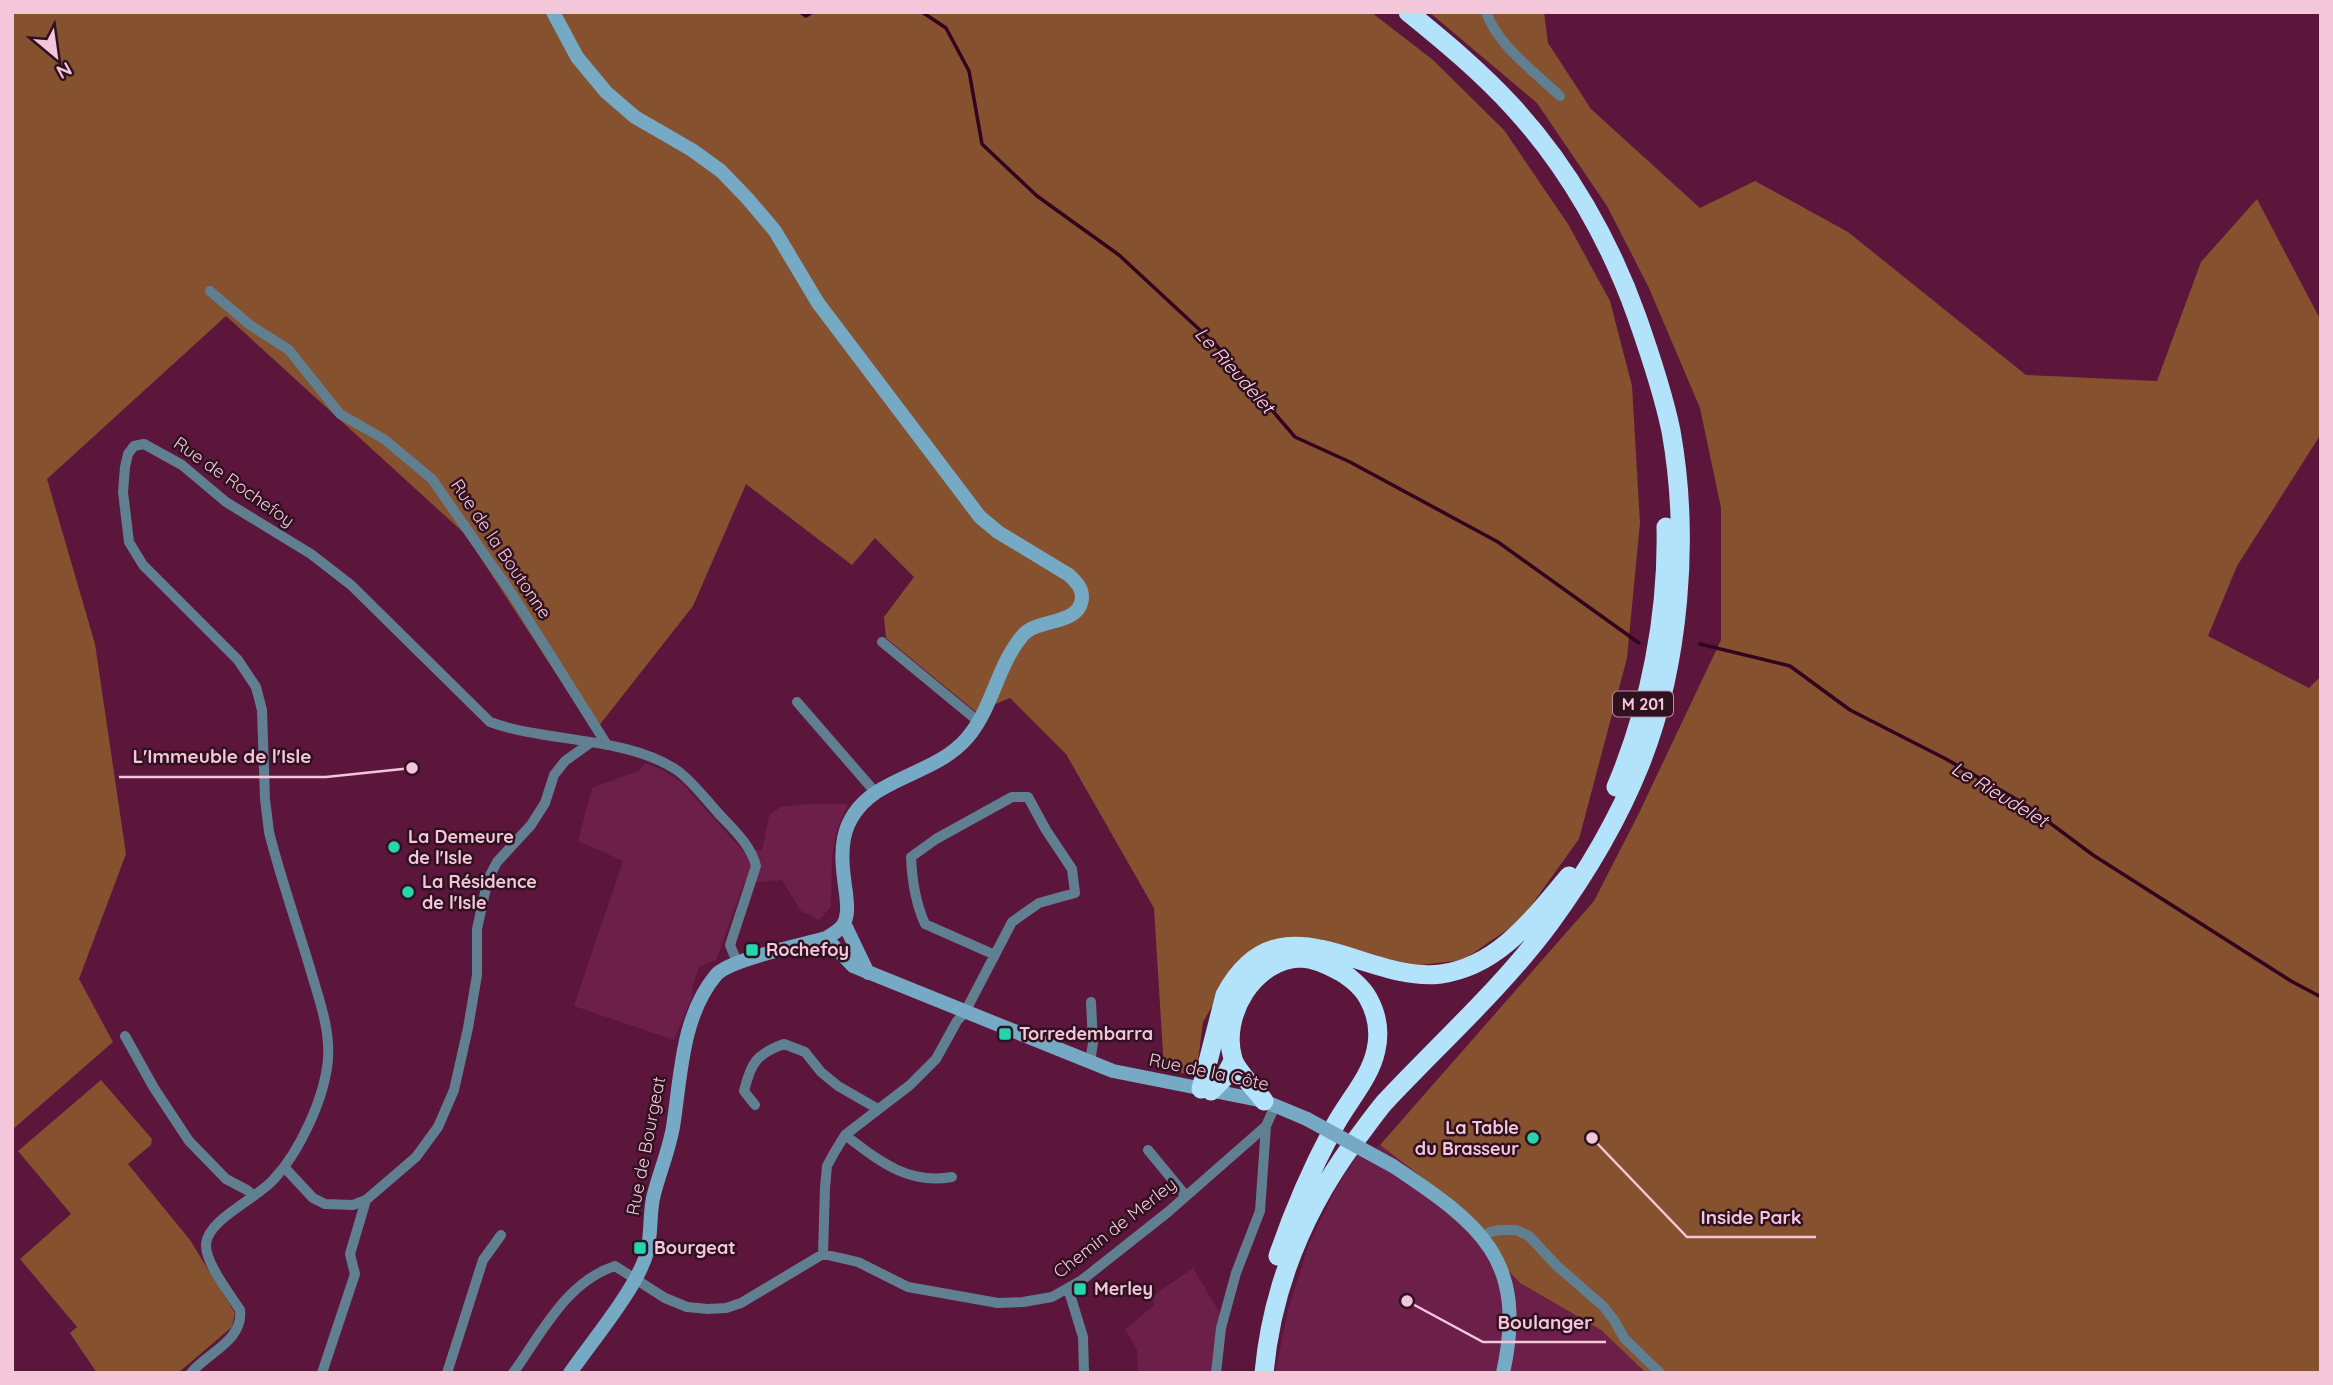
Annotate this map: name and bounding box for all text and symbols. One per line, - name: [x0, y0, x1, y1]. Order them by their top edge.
- north arrow: [21, 21, 91, 91]
- text: N: [52, 57, 76, 85]
- water label: Le Rieudelet: [1190, 322, 1282, 420]
- street label: Rue de Rochefoy: [169, 431, 299, 532]
- street label: Rue de la Boutonne: [446, 474, 557, 623]
- road number: M 201: [1613, 692, 1673, 716]
- callout: L'Immeuble de l'Isle: [119, 737, 326, 777]
- text: L'Immeuble de l'Isle: [133, 744, 311, 768]
- water label: Le Rieudelet: [1948, 756, 2055, 833]
- place label: La Demeure de l'Isle: [408, 825, 514, 869]
- marker: La Demeure de l'Isle: [386, 839, 402, 855]
- place label: La Résidence de l'Isle: [422, 870, 537, 914]
- marker: La Résidence de l'Isle: [400, 884, 416, 900]
- place label: Rochefoy: [766, 938, 849, 961]
- marker: Rochefoy: [744, 942, 760, 958]
- place label: Torredembarra: [1019, 1022, 1153, 1045]
- marker: Torredembarra: [997, 1026, 1013, 1042]
- street label: Rue de la Côte: [1147, 1048, 1271, 1095]
- street label: Rue de Bourgeat: [621, 1075, 670, 1217]
- place label: La Table du Brasseur: [1415, 1116, 1519, 1160]
- marker: La Table du Brasseur: [1525, 1130, 1541, 1146]
- street label: Chemin de Merley: [1049, 1172, 1181, 1283]
- callout: Inside Park: [1687, 1197, 1816, 1237]
- text: Inside Park: [1700, 1205, 1802, 1229]
- place label: Bourgeat: [654, 1236, 736, 1259]
- marker: Bourgeat: [632, 1240, 648, 1256]
- place label: Merley: [1094, 1277, 1153, 1300]
- marker: Merley: [1072, 1281, 1088, 1297]
- callout: Boulanger: [1483, 1302, 1606, 1342]
- text: Boulanger: [1497, 1310, 1593, 1334]

